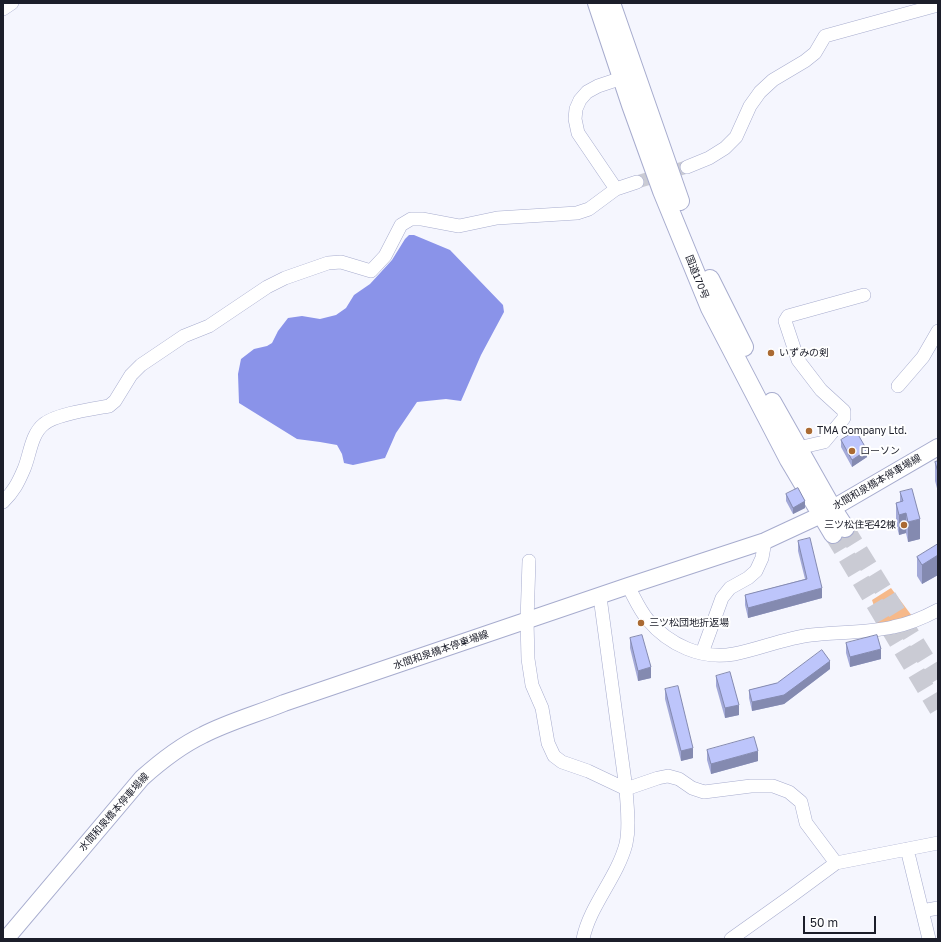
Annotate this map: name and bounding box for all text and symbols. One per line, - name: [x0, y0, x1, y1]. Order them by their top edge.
- street label: 国道170号: [683, 253, 711, 301]
- place label: いずみの剣: [779, 347, 829, 359]
- marker: いずみの剣: [766, 348, 776, 358]
- place label: TMA Company Ltd.: [817, 425, 907, 437]
- marker: TMA Company Ltd.: [804, 426, 814, 436]
- place label: ローソン: [860, 445, 900, 457]
- marker: ローソン: [847, 446, 857, 456]
- street label: 水間和泉橋本停車場線: [831, 452, 923, 512]
- place label: 三ツ松住宅42棟: [824, 519, 896, 531]
- marker: 三ツ松住宅42棟: [899, 520, 909, 530]
- place label: 三ツ松団地折返場: [649, 617, 729, 629]
- marker: 三ツ松団地折返場: [636, 618, 646, 628]
- street label: 水間和泉橋本停車場線: [392, 628, 490, 672]
- street label: 水間和泉橋本停車場線: [77, 770, 151, 854]
- scale bar: [805, 908, 878, 934]
- text: 50 m: [810, 915, 838, 930]

